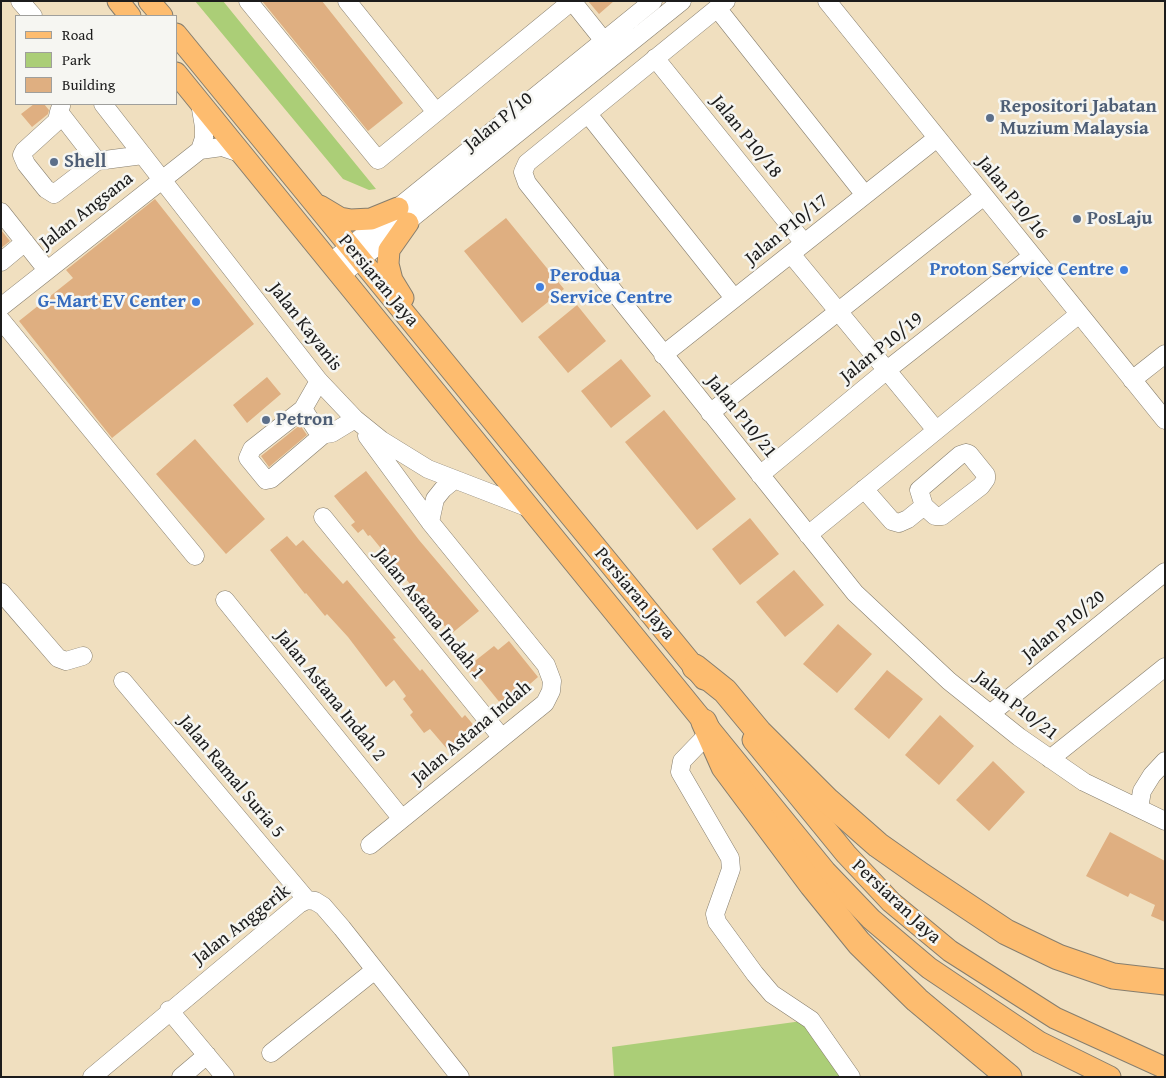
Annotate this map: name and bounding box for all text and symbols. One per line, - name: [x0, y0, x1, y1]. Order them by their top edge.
- legend: [15, 15, 178, 105]
- text: Road: [62, 24, 93, 45]
- text: Park: [62, 49, 91, 70]
- text: Building: [62, 74, 115, 95]
- street label: Jalan P/10: [460, 87, 538, 157]
- street label: Jalan P10/18: [706, 91, 786, 183]
- place label: Repositori Jabatan Muzium Malaysia: [1000, 96, 1157, 140]
- marker: Repositori Jabatan Muzium Malaysia: [984, 112, 996, 124]
- place label: Shell: [64, 151, 106, 173]
- street label: Jalan P10/16: [972, 152, 1052, 244]
- marker: Shell: [48, 156, 60, 168]
- street label: Jalan Angsana: [36, 168, 138, 254]
- street label: Jalan P10/17: [741, 190, 833, 270]
- place label: PosLaju: [1087, 208, 1153, 230]
- marker: PosLaju: [1071, 213, 1083, 225]
- street label: Persiaran Jaya: [333, 230, 423, 332]
- place label: Proton Service Centre: [929, 259, 1114, 281]
- marker: Proton Service Centre: [1118, 264, 1130, 276]
- place label: Perodua Service Centre: [550, 265, 672, 309]
- street label: Jalan Kayanis: [263, 278, 347, 376]
- marker: Perodua Service Centre: [534, 281, 546, 293]
- place label: G-Mart EV Center: [38, 291, 186, 313]
- marker: G-Mart EV Center: [190, 296, 202, 308]
- street label: Jalan P10/19: [836, 308, 928, 388]
- street label: Jalan P10/21: [701, 371, 781, 463]
- place label: Petron: [276, 409, 333, 431]
- marker: Petron: [260, 414, 272, 426]
- street label: Persiaran Jaya: [589, 543, 679, 645]
- street label: Jalan Astana Indah 1: [369, 544, 489, 684]
- street label: Jalan P10/20: [1018, 586, 1110, 666]
- street label: Jalan Astana Indah 2: [270, 626, 390, 766]
- street label: Jalan P10/21: [970, 666, 1062, 746]
- street label: Jalan Astana Indah: [408, 676, 536, 790]
- street label: Jalan Ramal Suria 5: [173, 711, 289, 843]
- street label: Persiaran Jaya: [847, 855, 945, 949]
- street label: Jalan Anggerik: [189, 880, 295, 970]

